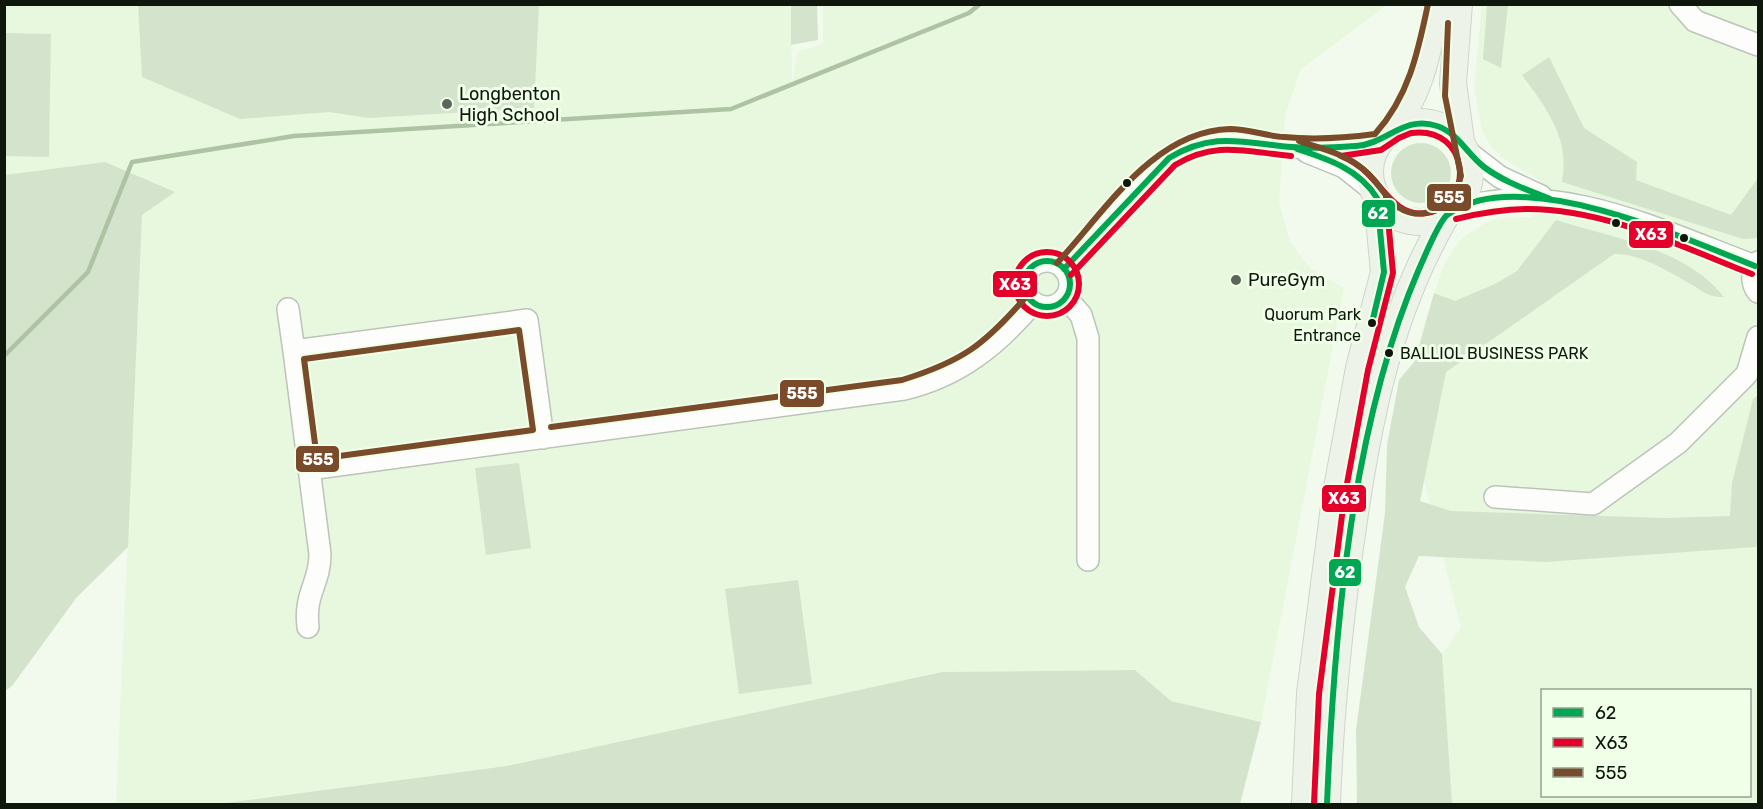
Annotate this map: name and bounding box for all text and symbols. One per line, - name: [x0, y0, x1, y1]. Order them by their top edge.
- place label: Longbenton High School: [459, 83, 561, 126]
- marker: Longbenton High School: [440, 97, 454, 111]
- unlabelled marker: [1121, 177, 1133, 189]
- line badge: 555: [1426, 183, 1472, 212]
- text: 555: [1433, 188, 1465, 207]
- line badge: 62: [1361, 199, 1396, 228]
- text: 62: [1368, 204, 1388, 223]
- unlabelled marker: [1610, 217, 1622, 229]
- line badge: X63: [1628, 220, 1674, 249]
- text: X63: [1635, 225, 1667, 244]
- unlabelled marker: [1678, 232, 1690, 244]
- place label: PureGym: [1248, 269, 1325, 291]
- line badge: X63: [992, 270, 1038, 298]
- marker: PureGym: [1229, 273, 1243, 287]
- text: X63: [999, 275, 1031, 294]
- place label: Quorum Park Entrance: [1264, 305, 1362, 345]
- marker: Quorum Park Entrance: [1366, 317, 1378, 329]
- place label: BALLIOL BUSINESS PARK: [1400, 344, 1589, 363]
- marker: BALLIOL BUSINESS PARK: [1383, 347, 1395, 359]
- line badge: 555: [779, 379, 825, 408]
- text: 555: [786, 384, 818, 403]
- line badge: 555: [295, 445, 340, 473]
- text: 555: [302, 450, 334, 469]
- line badge: X63: [1321, 484, 1367, 513]
- text: X63: [1328, 489, 1360, 508]
- line badge: 62: [1328, 558, 1362, 587]
- text: 62: [1335, 563, 1355, 582]
- legend: [1541, 689, 1751, 797]
- text: 62: [1595, 702, 1616, 724]
- text: X63: [1595, 732, 1628, 754]
- text: 555: [1595, 762, 1627, 784]

